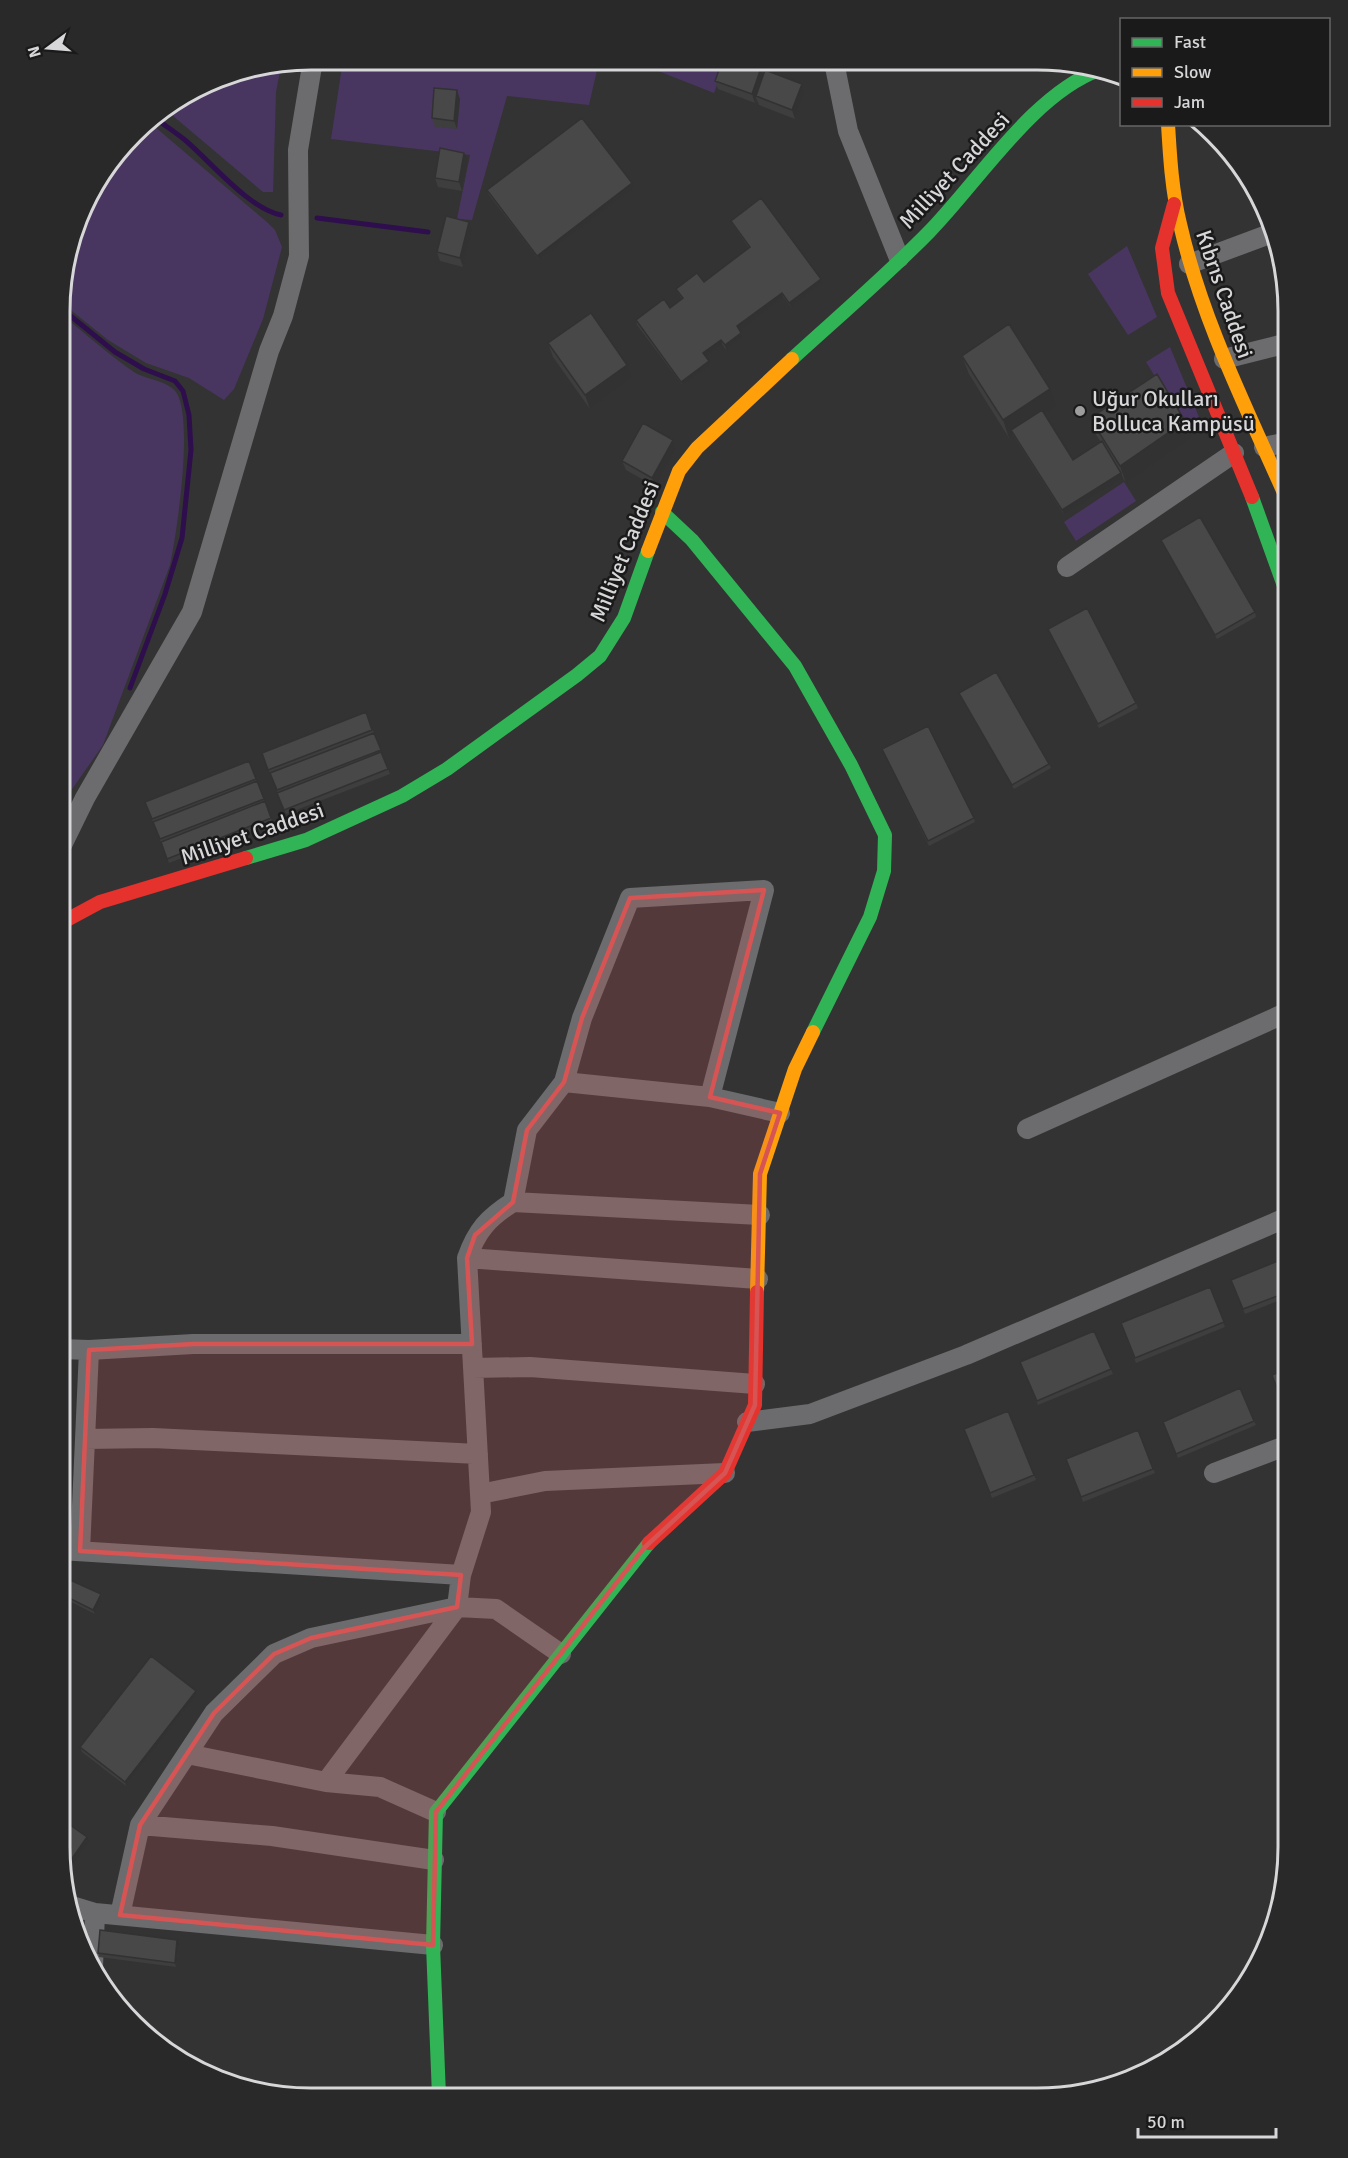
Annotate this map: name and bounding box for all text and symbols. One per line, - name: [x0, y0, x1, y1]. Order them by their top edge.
- north arrow: [18, 18, 78, 78]
- legend: [1120, 18, 1330, 126]
- text: Fast: [1174, 31, 1206, 53]
- text: N: [23, 44, 46, 60]
- text: Slow: [1174, 61, 1211, 83]
- text: Jam: [1174, 91, 1205, 113]
- street label: Milliyet Caddesi: [893, 106, 1015, 234]
- street label: Kıbrıs Caddesi: [1190, 227, 1259, 362]
- place label: Uğur Okulları Bolluca Kampüsü: [1092, 385, 1255, 437]
- marker: Uğur Okulları Bolluca Kampüsü: [1073, 404, 1087, 418]
- street label: Milliyet Caddesi: [584, 477, 665, 626]
- street label: Milliyet Caddesi: [177, 796, 327, 871]
- scale bar: [1138, 2101, 1276, 2139]
- text: 50 m: [1147, 2111, 1185, 2133]

